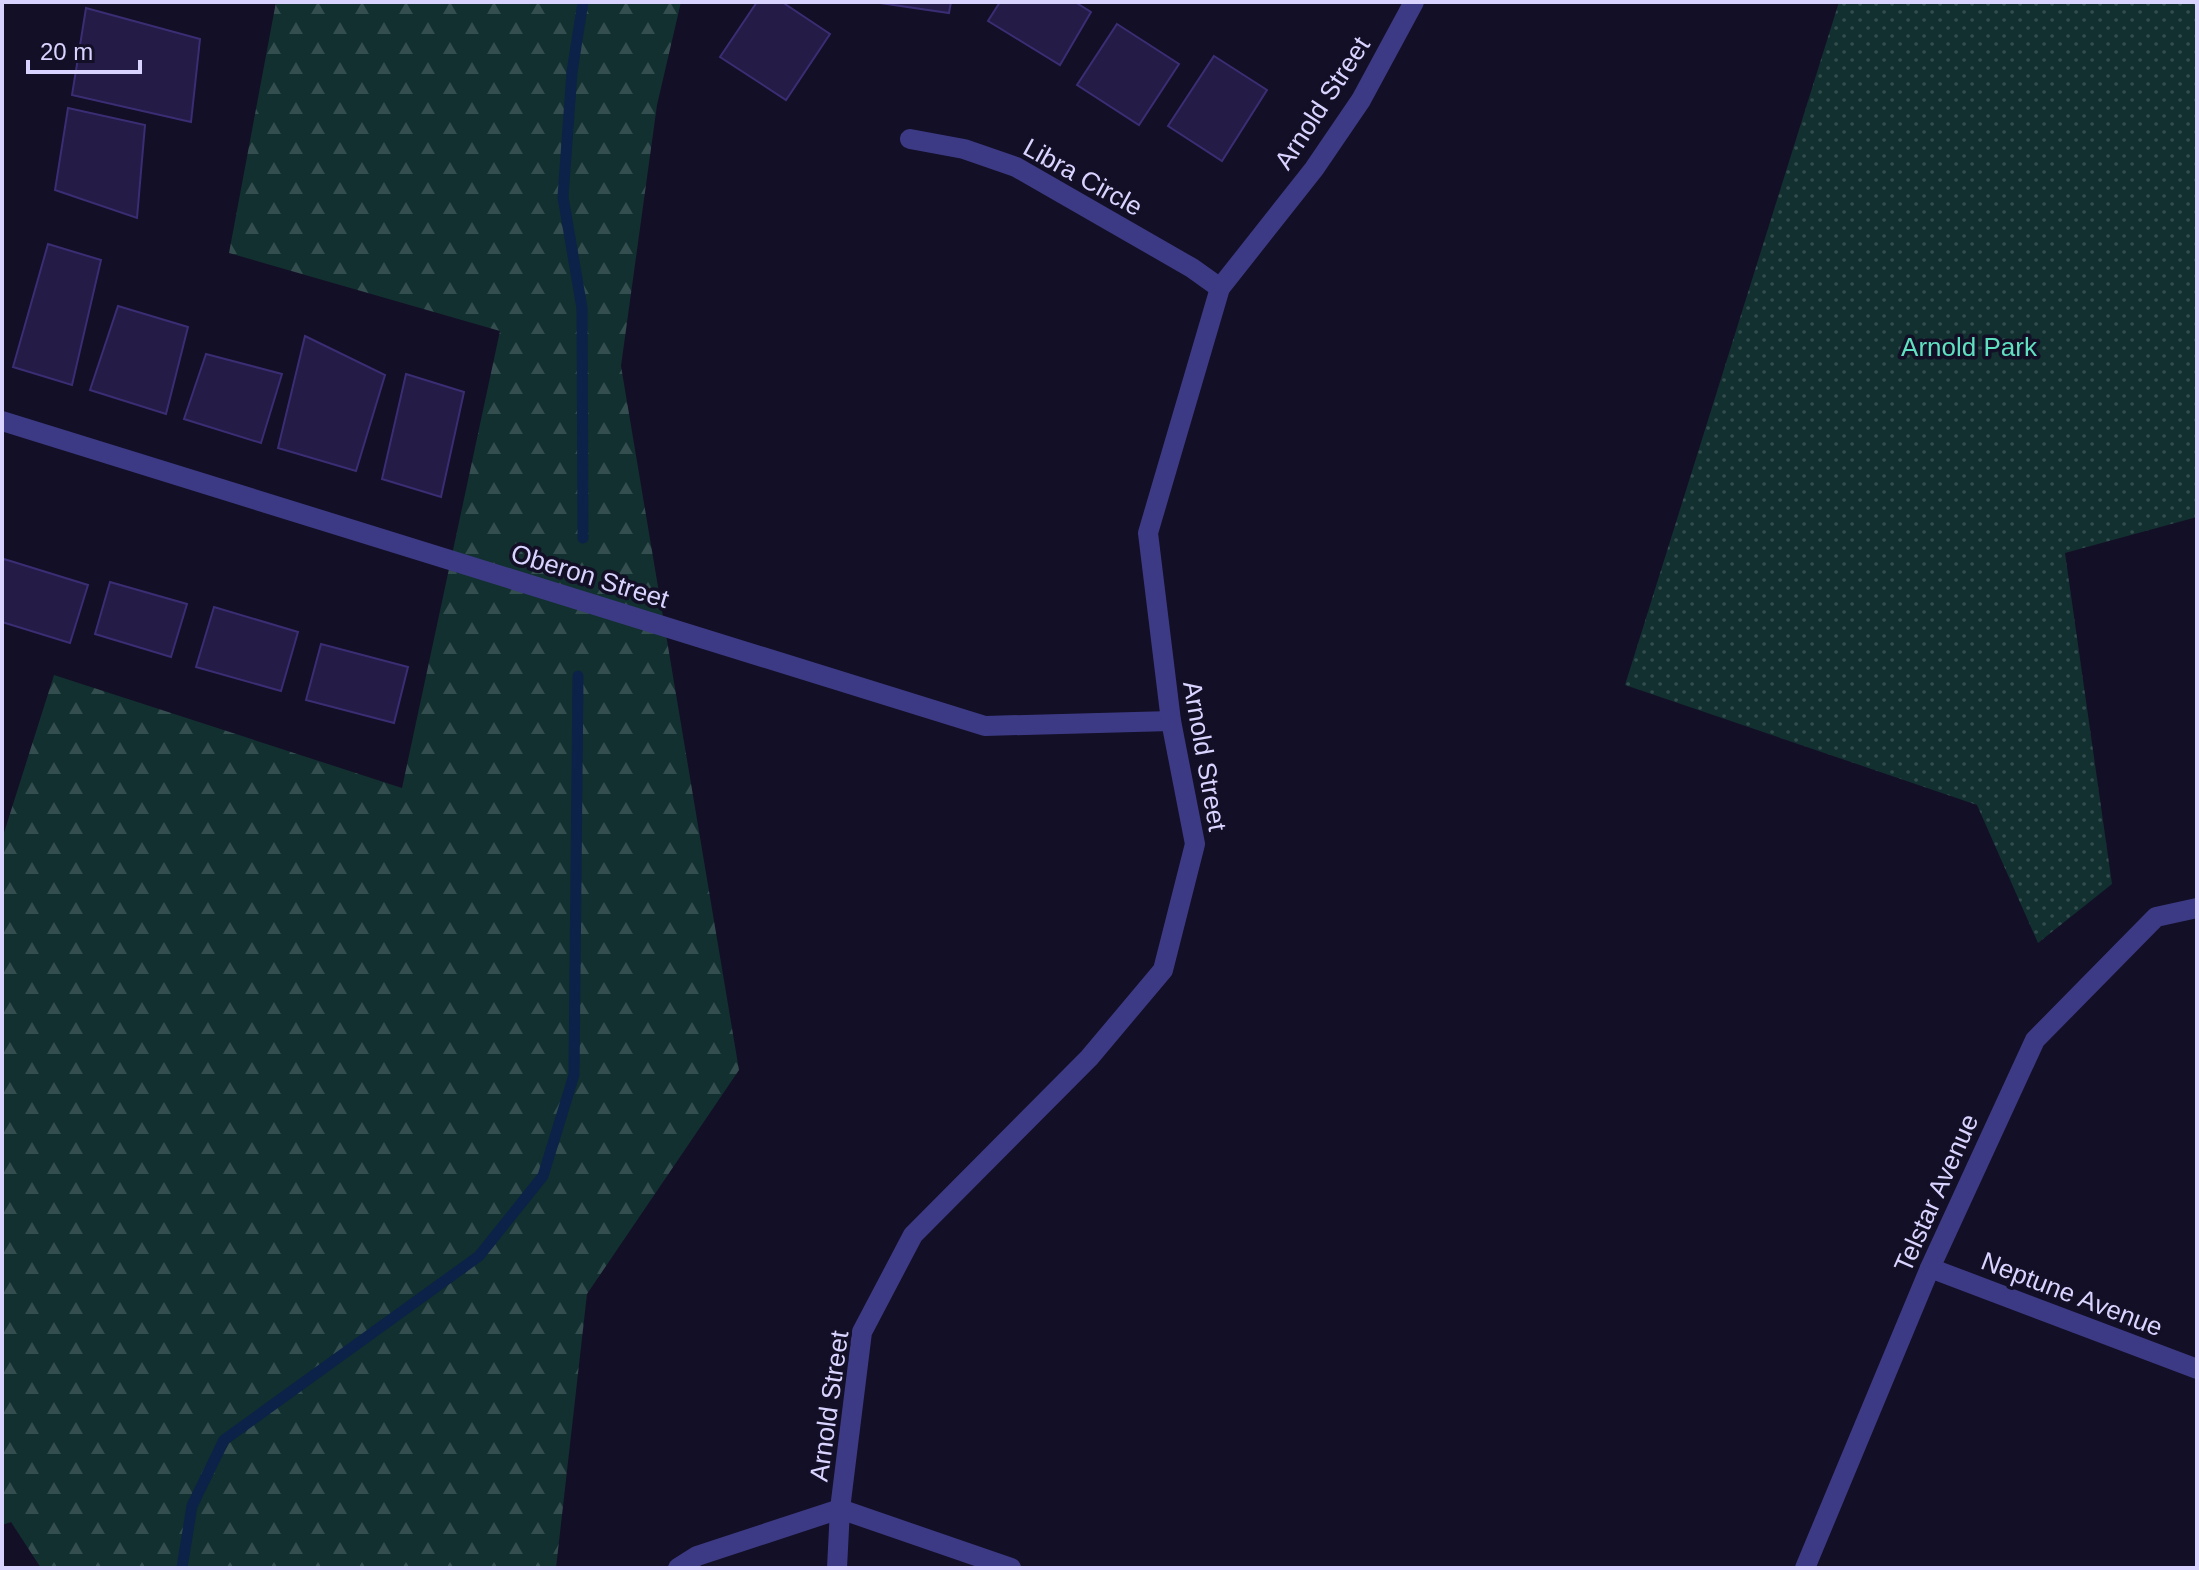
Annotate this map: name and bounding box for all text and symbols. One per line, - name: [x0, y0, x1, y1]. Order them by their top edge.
- scale bar: [28, 24, 140, 74]
- street label: Arnold Street: [1268, 31, 1376, 175]
- text: 20 m: [40, 38, 93, 65]
- street label: Libra Circle: [1018, 132, 1148, 222]
- park label: Arnold Park: [1901, 332, 2038, 362]
- street label: Oberon Street: [508, 538, 673, 614]
- street label: Arnold Street: [1177, 679, 1233, 834]
- street label: Telstar Avenue: [1888, 1109, 1984, 1277]
- street label: Neptune Avenue: [1977, 1246, 2167, 1342]
- street label: Arnold Street: [804, 1328, 855, 1483]

